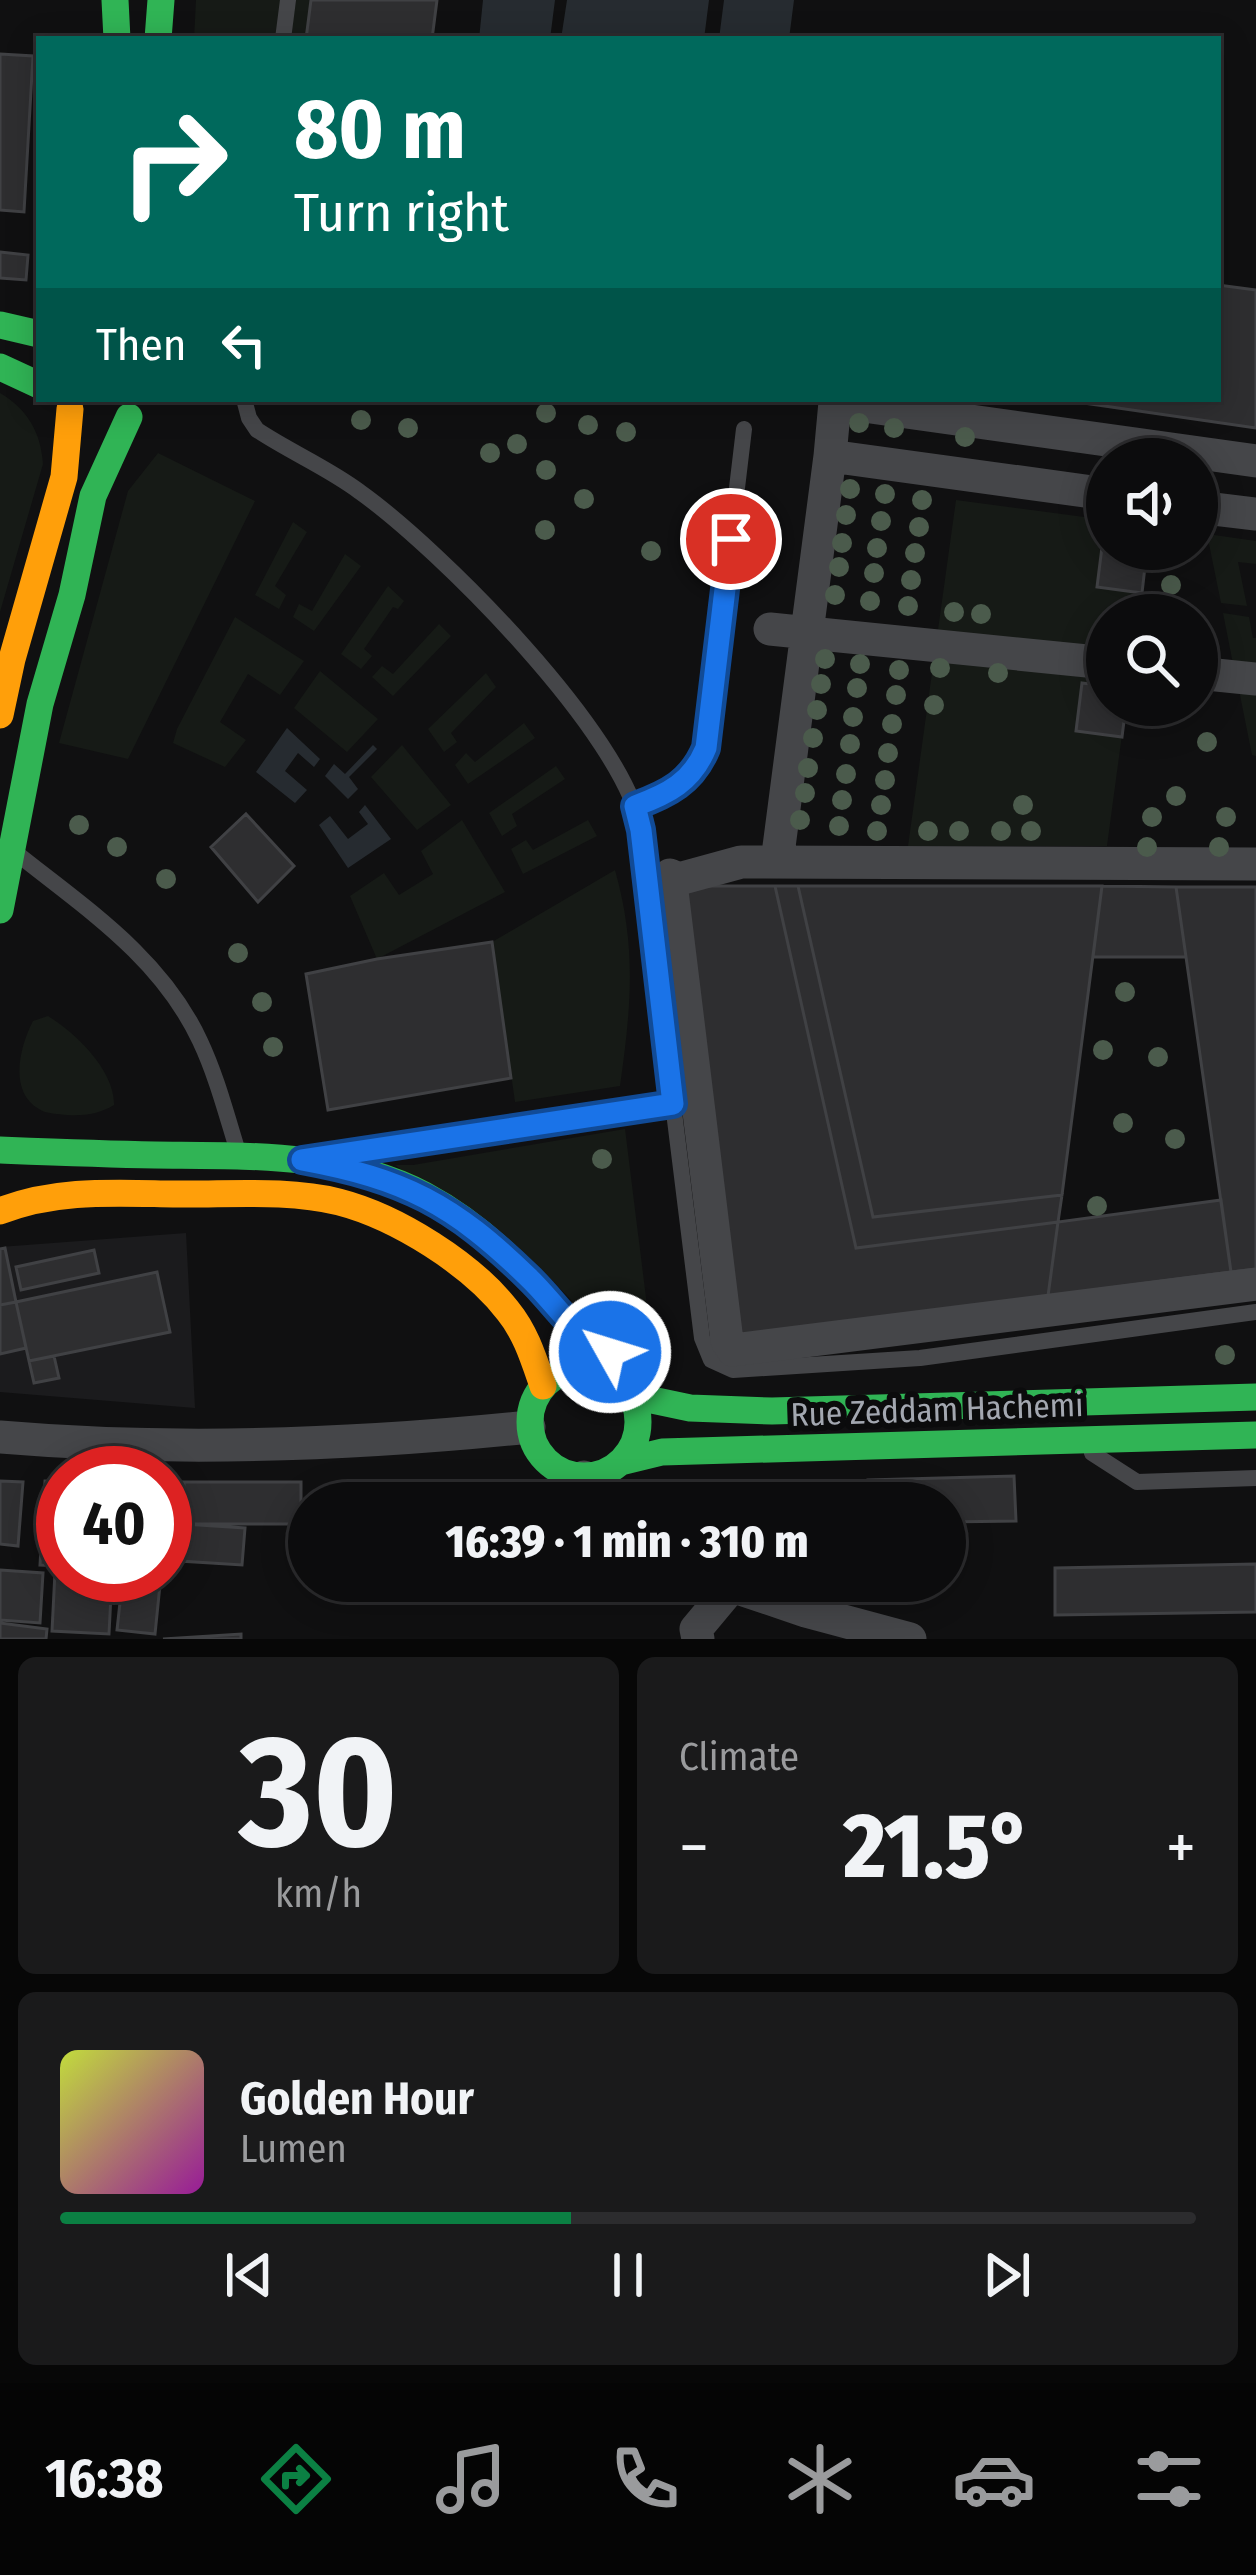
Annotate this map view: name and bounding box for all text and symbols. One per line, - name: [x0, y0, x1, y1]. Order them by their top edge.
- text: 80 m: [294, 79, 466, 180]
- icon: right: [96, 84, 252, 240]
- text: Turn right: [294, 181, 509, 245]
- icon: left: [211, 312, 277, 378]
- text: Then: [96, 318, 187, 372]
- map controls: [1086, 438, 1218, 726]
- button: sound: [1086, 438, 1218, 570]
- pin: [680, 488, 782, 590]
- icon: arrive: [698, 506, 764, 572]
- button: search: [1086, 594, 1218, 726]
- position arrow: [547, 1289, 673, 1415]
- street label: Rue Zeddam Hachemi: [790, 1385, 1084, 1435]
- speed limit sign: 40: [36, 1446, 192, 1602]
- text: 16:39 · 1 min · 310 m: [446, 1515, 808, 1569]
- text: 30: [239, 1699, 398, 1886]
- text: Climate: [679, 1734, 799, 1780]
- text: 21.5°: [843, 1793, 1031, 1901]
- text: −: [679, 1808, 709, 1887]
- text: +: [1166, 1808, 1196, 1887]
- text: km/h: [275, 1871, 362, 1917]
- text: Golden Hour: [240, 2072, 474, 2126]
- text: Lumen: [240, 2126, 347, 2172]
- icon: previous: [216, 2242, 282, 2308]
- icon: pause: [595, 2242, 661, 2308]
- icon: next: [974, 2242, 1040, 2308]
- icon: directions: [254, 2437, 338, 2521]
- icon: music: [429, 2437, 513, 2521]
- icon: phone: [603, 2437, 687, 2521]
- icon: climate: [778, 2437, 862, 2521]
- icon: car: [952, 2437, 1036, 2521]
- icon: filters: [1127, 2437, 1211, 2521]
- text: 16:38: [45, 2447, 164, 2511]

